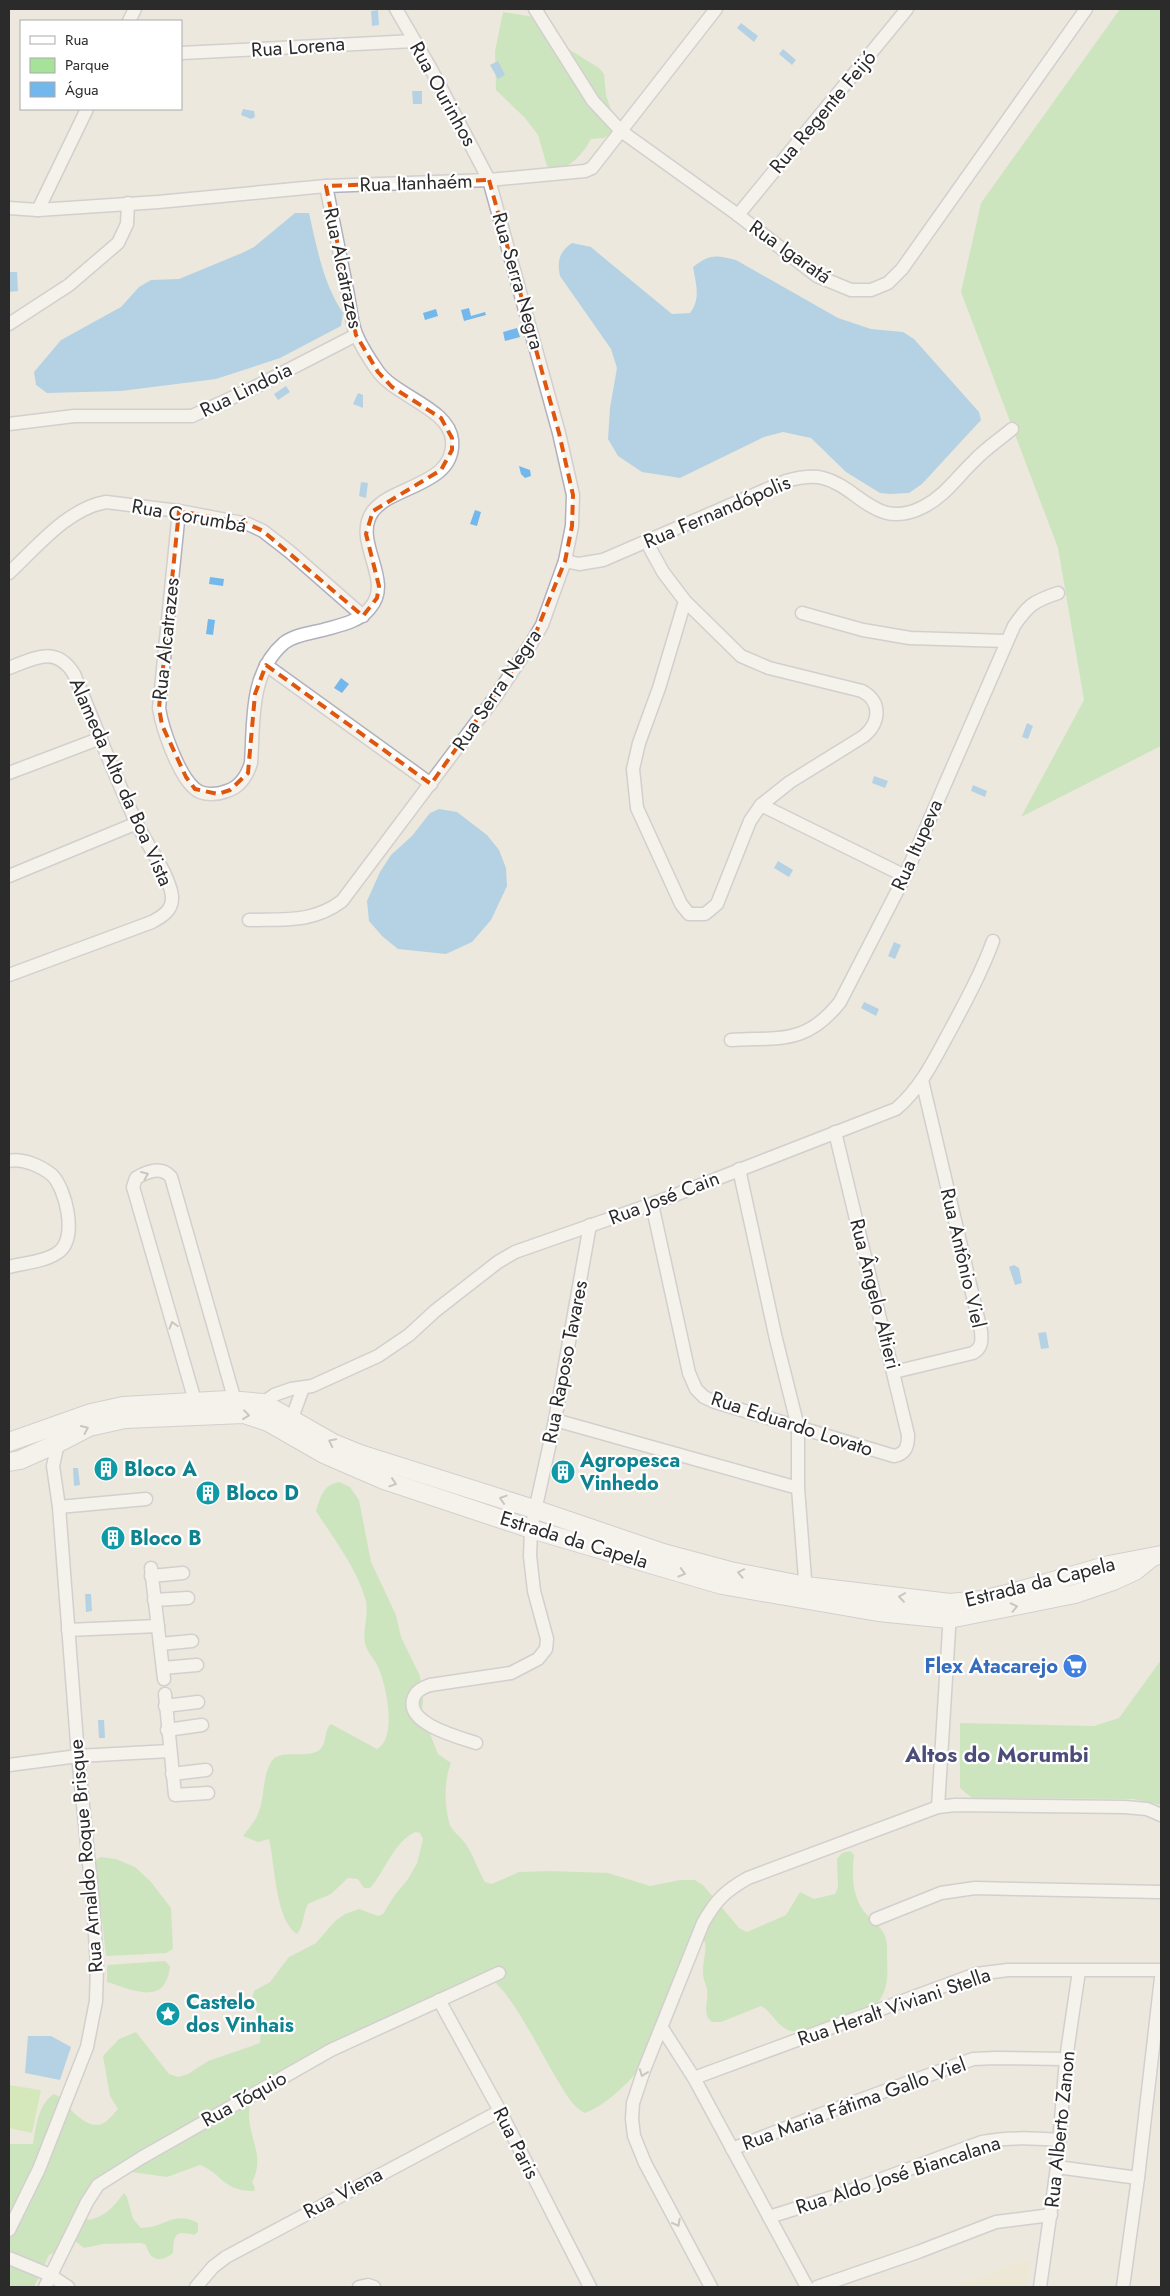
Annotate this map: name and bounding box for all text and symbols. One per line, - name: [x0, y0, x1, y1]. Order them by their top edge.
- legend: [20, 20, 182, 110]
- text: Rua: [65, 29, 89, 51]
- street label: Rua Lorena: [250, 29, 346, 65]
- street label: Rua Ourinhos: [402, 36, 484, 152]
- street label: Rua Regente Feijó: [763, 44, 883, 180]
- text: Parque: [65, 54, 109, 76]
- text: Água: [65, 79, 99, 101]
- street label: Rua Itanhaém: [359, 167, 473, 199]
- street label: Rua Alcatrazes: [316, 205, 370, 331]
- street label: Rua Serra Negra: [485, 209, 551, 353]
- street label: Rua Igaratá: [743, 213, 837, 291]
- street label: Rua Lindoia: [195, 355, 297, 425]
- street label: Rua Fernandópolis: [639, 468, 795, 556]
- street label: Rua Corumbá: [129, 492, 249, 540]
- street label: Rua Alcatrazes: [145, 576, 187, 702]
- street label: Rua Serra Negra: [445, 623, 549, 757]
- street label: Alameda Alto da Boa Vista: [62, 673, 180, 891]
- street label: Rua Itupeva: [884, 795, 950, 895]
- street label: Rua José Cain: [604, 1164, 724, 1232]
- one-way arrow: [140, 1170, 149, 1181]
- street label: Rua Antônio Viel: [933, 1185, 993, 1331]
- street label: Rua Ângelo Altieri: [842, 1216, 908, 1372]
- street label: Rua Raposo Tavares: [535, 1278, 595, 1446]
- one-way arrow: [169, 1321, 179, 1329]
- street label: Rua Eduardo Lovato: [707, 1384, 877, 1464]
- one-way arrow: [243, 1409, 251, 1420]
- one-way arrow: [80, 1426, 89, 1436]
- one-way arrow: [329, 1438, 338, 1448]
- place label: Agropesca Vinhedo: [579, 1446, 680, 1498]
- place label: Bloco A: [124, 1455, 197, 1484]
- building icon: Bloco A: [93, 1456, 119, 1482]
- building icon: Agropesca Vinhedo: [550, 1459, 576, 1485]
- one-way arrow: [388, 1477, 397, 1487]
- place label: Bloco D: [226, 1479, 299, 1508]
- building icon: Bloco D: [195, 1480, 221, 1506]
- one-way arrow: [499, 1495, 507, 1505]
- street label: Estrada da Capela: [496, 1504, 652, 1576]
- place label: Bloco B: [130, 1524, 201, 1553]
- building icon: Bloco B: [100, 1525, 126, 1551]
- street label: Estrada da Capela: [962, 1549, 1118, 1615]
- one-way arrow: [677, 1567, 685, 1577]
- one-way arrow: [737, 1568, 746, 1579]
- one-way arrow: [898, 1592, 906, 1602]
- one-way arrow: [1010, 1602, 1019, 1613]
- place label: Flex Atacarejo: [925, 1652, 1058, 1681]
- supermarket icon: Flex Atacarejo: [1062, 1653, 1088, 1679]
- street label: Rua Arnaldo Roque Brisque: [61, 1738, 111, 1974]
- district label: Altos do Morumbi: [904, 1738, 1089, 1770]
- street label: Rua Heralt Viviani Stella: [794, 1960, 994, 2054]
- place label: Castelo dos Vinhais: [186, 1988, 294, 2040]
- place icon: Castelo dos Vinhais: [155, 2001, 181, 2027]
- street label: Rua Alberto Zanon: [1037, 2049, 1083, 2209]
- street label: Rua Maria Fátima Gallo Viel: [738, 2050, 970, 2158]
- street label: Rua Tóquio: [196, 2064, 292, 2134]
- one-way arrow: [639, 2068, 649, 2077]
- street label: Rua Paris: [486, 2102, 546, 2184]
- street label: Rua Aldo José Biancalana: [792, 2128, 1004, 2222]
- street label: Rua Viena: [298, 2160, 388, 2226]
- one-way arrow: [671, 2218, 681, 2227]

